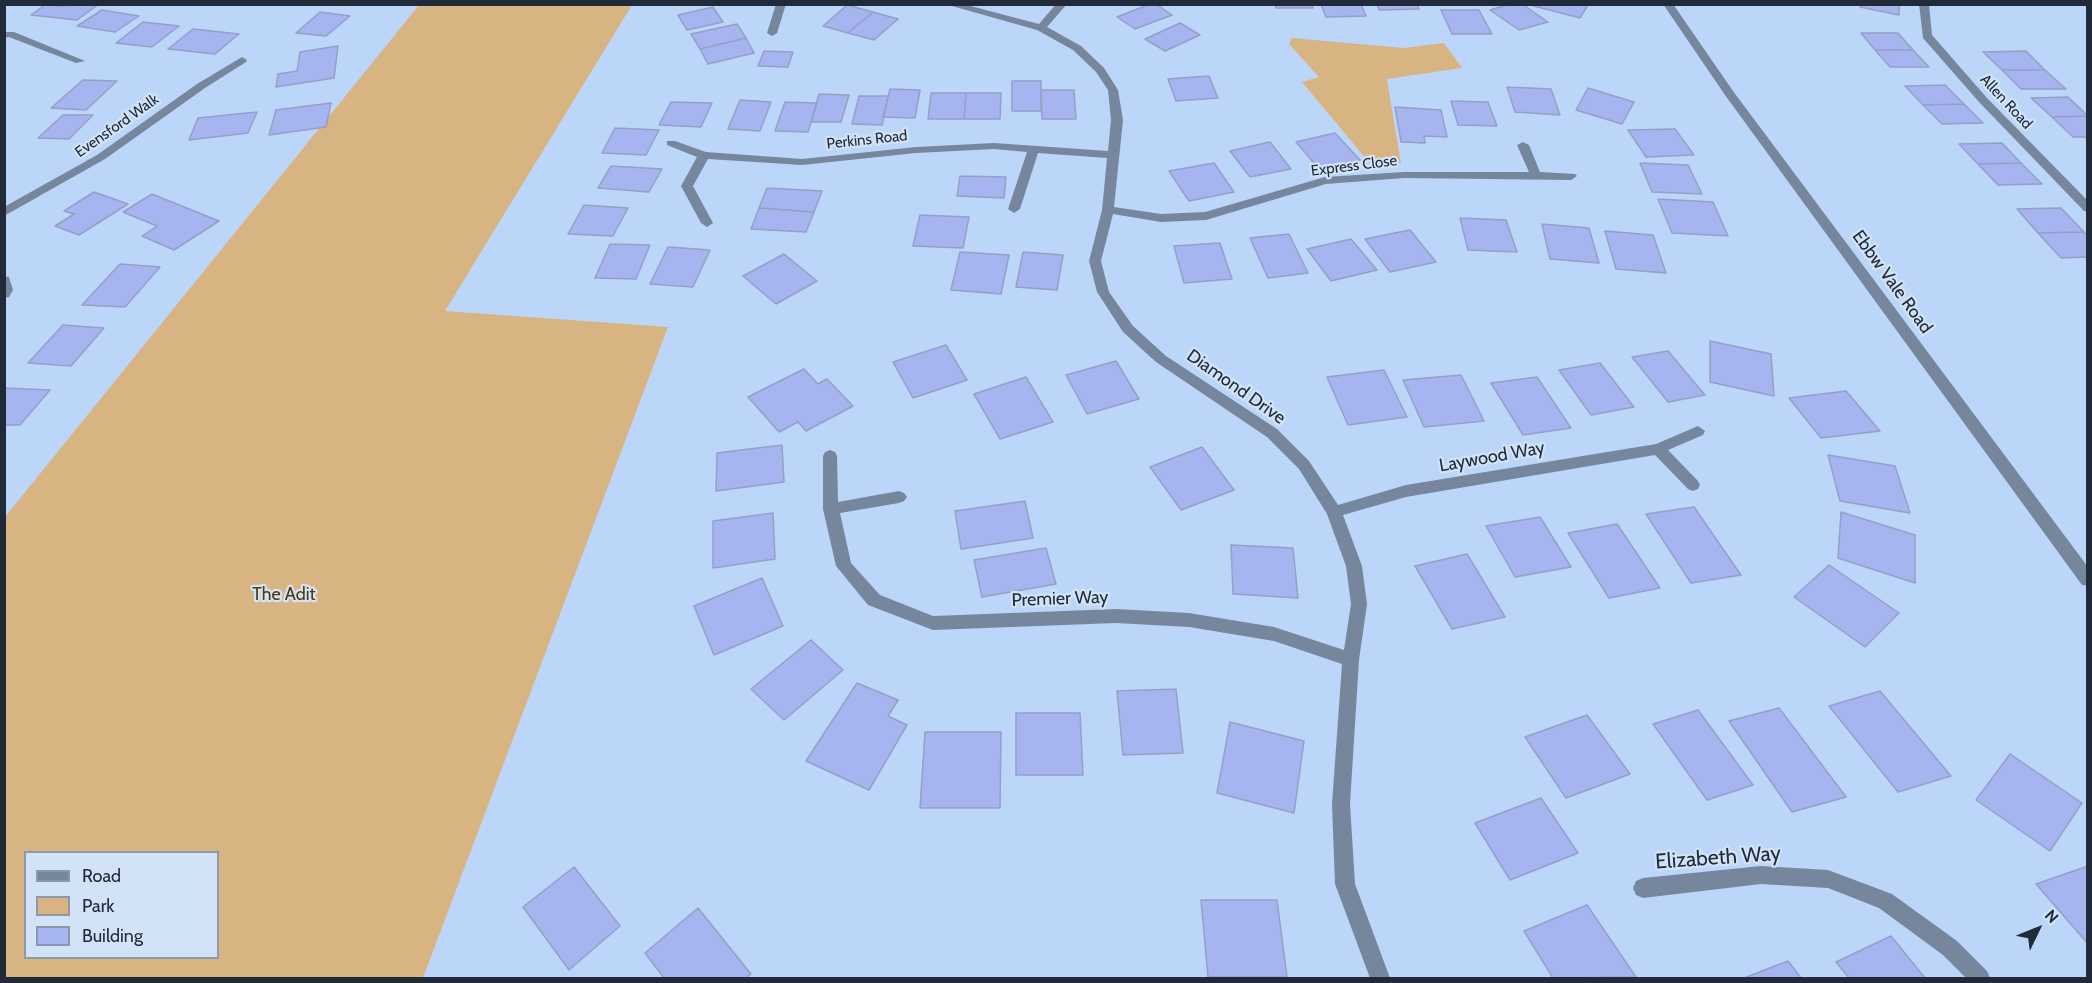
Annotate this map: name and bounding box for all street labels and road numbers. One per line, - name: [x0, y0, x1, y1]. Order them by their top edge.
- street label: Allen Road: [1976, 71, 2036, 133]
- street label: Evensford Walk: [72, 91, 162, 161]
- street label: Perkins Road: [826, 127, 908, 153]
- street label: Express Close: [1310, 152, 1398, 180]
- street label: Ebbw Vale Road: [1847, 226, 1937, 338]
- street label: Diamond Drive: [1182, 345, 1290, 429]
- street label: Laywood Way: [1438, 437, 1546, 477]
- street label: Premier Way: [1011, 587, 1109, 611]
- street label: Elizabeth Way: [1654, 841, 1782, 875]

